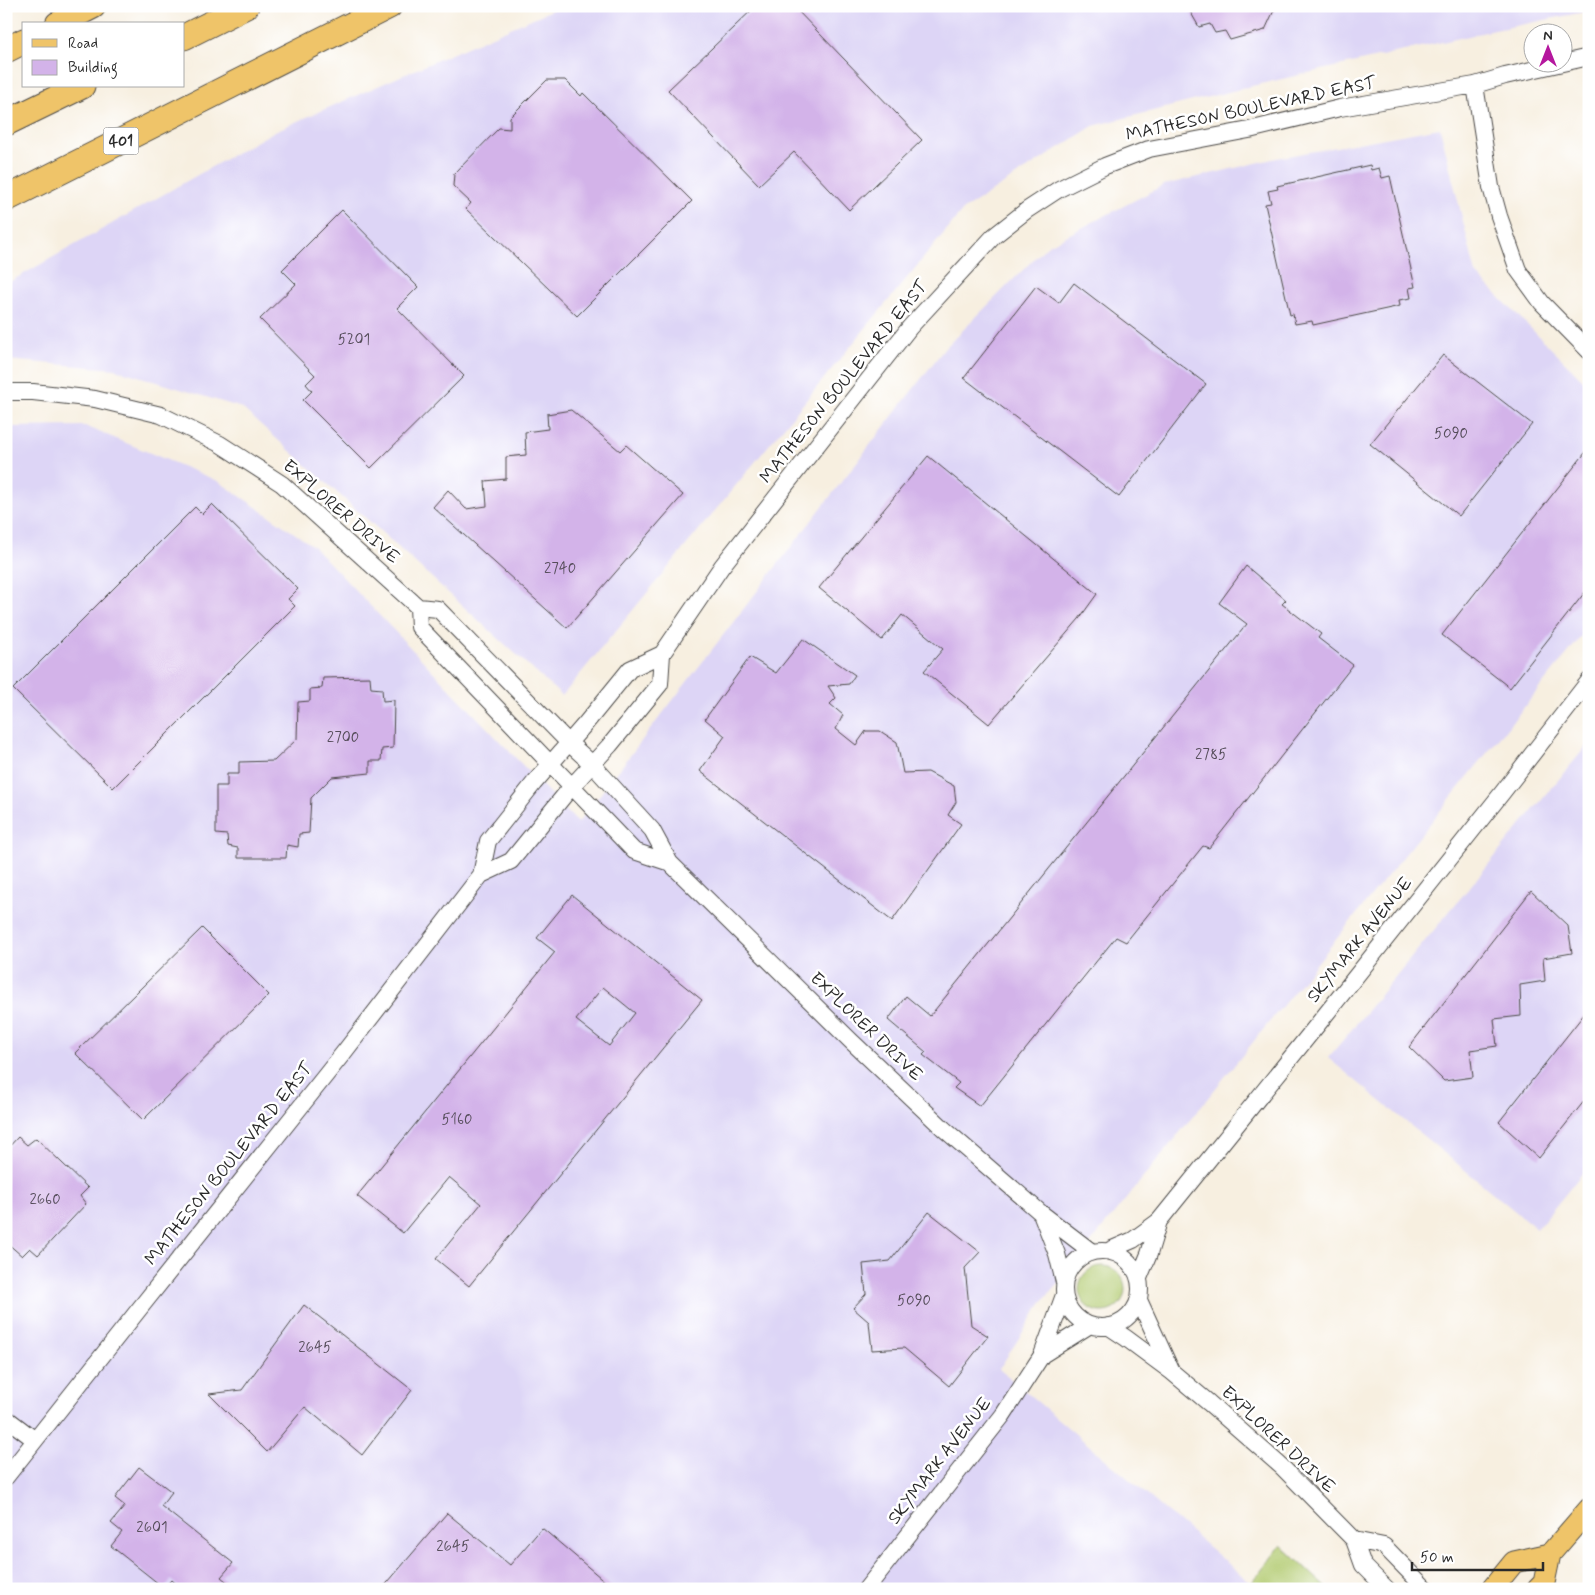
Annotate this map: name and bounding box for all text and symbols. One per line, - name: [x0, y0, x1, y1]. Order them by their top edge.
- legend: [22, 22, 185, 88]
- north arrow: [1522, 22, 1572, 72]
- text: N: [1543, 27, 1553, 45]
- text: Road: [68, 34, 98, 54]
- text: Building: [68, 58, 118, 79]
- street label: MATHESON BOULEVARD EAST: [1124, 71, 1379, 147]
- road number: 401: [104, 128, 138, 154]
- street label: MATHESON BOULEVARD EAST: [754, 275, 934, 489]
- house number: 5201: [338, 330, 370, 350]
- house number: 5090: [1434, 424, 1468, 444]
- street label: EXPLORER DRIVE: [277, 454, 405, 570]
- house number: 2740: [544, 559, 576, 579]
- house number: 2700: [327, 728, 359, 748]
- house number: 2785: [1195, 745, 1227, 765]
- street label: SKYMARK AVENUE: [1302, 872, 1418, 1008]
- street label: EXPLORER DRIVE: [804, 967, 928, 1087]
- street label: MATHESON BOULEVARD EAST: [139, 1057, 319, 1271]
- house number: 5160: [442, 1110, 472, 1130]
- house number: 2660: [29, 1190, 61, 1210]
- house number: 5090: [897, 1291, 931, 1311]
- house number: 2645: [298, 1338, 332, 1358]
- street label: EXPLORER DRIVE: [1216, 1381, 1340, 1499]
- street label: SKYMARK AVENUE: [883, 1392, 997, 1530]
- house number: 2601: [136, 1518, 168, 1538]
- house number: 2645: [436, 1537, 470, 1557]
- scale bar: [1412, 1540, 1544, 1572]
- text: 50 m: [1420, 1548, 1454, 1568]

